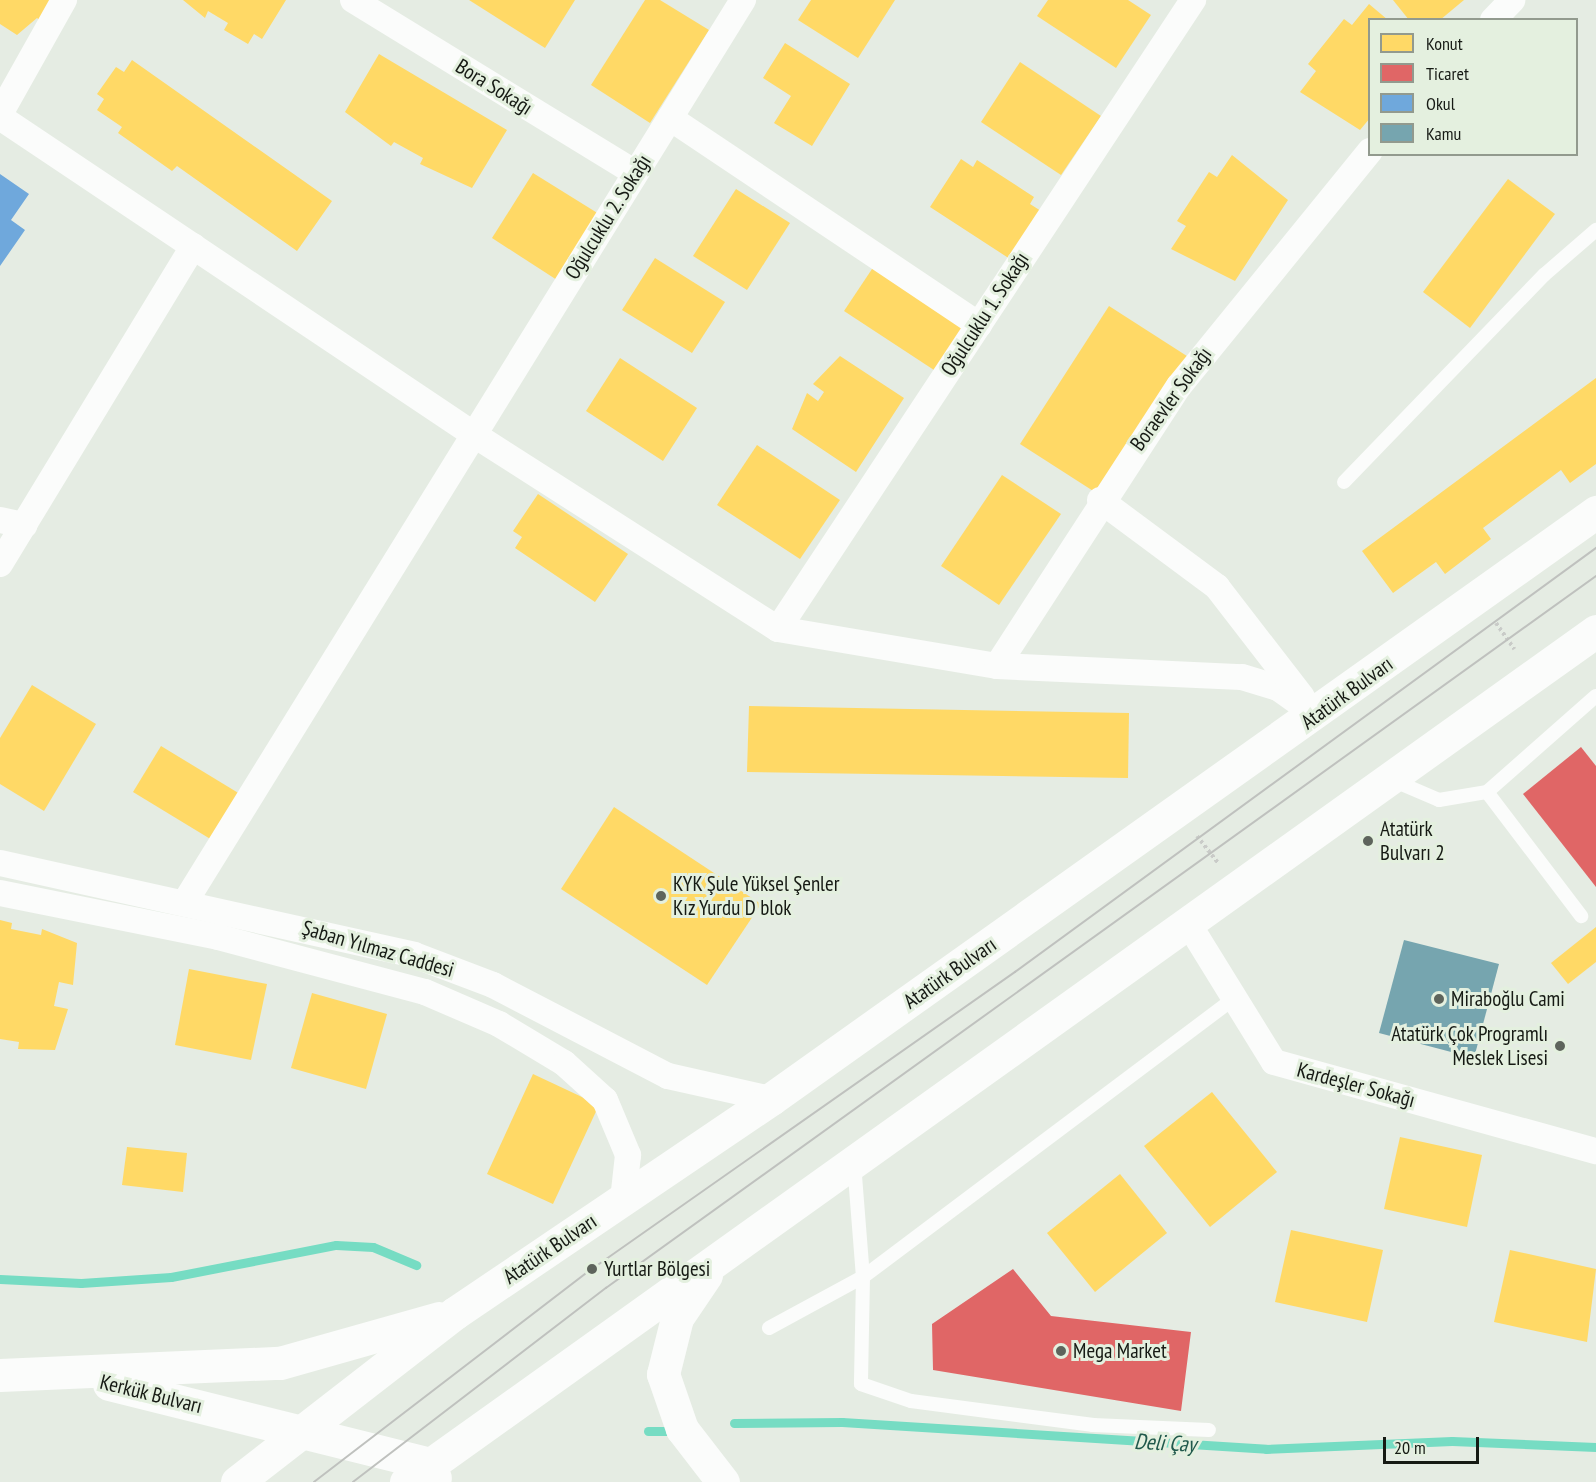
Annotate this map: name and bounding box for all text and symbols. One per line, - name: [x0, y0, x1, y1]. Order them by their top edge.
- legend: [1368, 18, 1578, 156]
- text: Konut: [1426, 32, 1463, 55]
- street label: Bora Sokağı: [451, 54, 537, 120]
- text: Ticaret: [1426, 62, 1469, 85]
- text: Okul: [1426, 92, 1455, 115]
- text: Kamu: [1426, 122, 1461, 145]
- street label: Oğulcuklu 2. Sokağı: [559, 149, 657, 285]
- street label: Oğulcuklu 1. Sokağı: [935, 247, 1035, 381]
- street label: Boraevler Sokağı: [1125, 342, 1217, 456]
- street label: Atatürk Bulvarı: [1296, 651, 1398, 735]
- place label: Atatürk Bulvarı 2: [1380, 816, 1445, 866]
- marker: Atatürk Bulvarı 2: [1361, 834, 1375, 848]
- place label: KYK Şule Yüksel Şenler Kız Yurdu D blok: [673, 871, 840, 921]
- marker: KYK Şule Yüksel Şenler Kız Yurdu D blok: [654, 889, 668, 903]
- street label: Şaban Yılmaz Caddesi: [299, 915, 457, 983]
- street label: Atatürk Bulvarı: [899, 932, 1001, 1014]
- place label: Miraboğlu Cami: [1451, 986, 1565, 1012]
- marker: Miraboğlu Cami: [1432, 992, 1446, 1006]
- place label: Atatürk Çok Programlı Meslek Lisesi: [1390, 1021, 1548, 1071]
- marker: Atatürk Çok Programlı Meslek Lisesi: [1553, 1039, 1567, 1053]
- street label: Kardeşler Sokağı: [1294, 1057, 1418, 1113]
- street label: Atatürk Bulvarı: [498, 1208, 602, 1290]
- place label: Yurtlar Bölgesi: [604, 1256, 710, 1282]
- marker: Yurtlar Bölgesi: [585, 1262, 599, 1276]
- place label: Mega Market: [1073, 1338, 1167, 1364]
- marker: Mega Market: [1054, 1344, 1068, 1358]
- street label: Kerkük Bulvarı: [97, 1369, 205, 1419]
- scale bar: [1386, 1425, 1482, 1463]
- water label: Deli Çay: [1133, 1428, 1197, 1458]
- text: 20 m: [1394, 1436, 1426, 1459]

